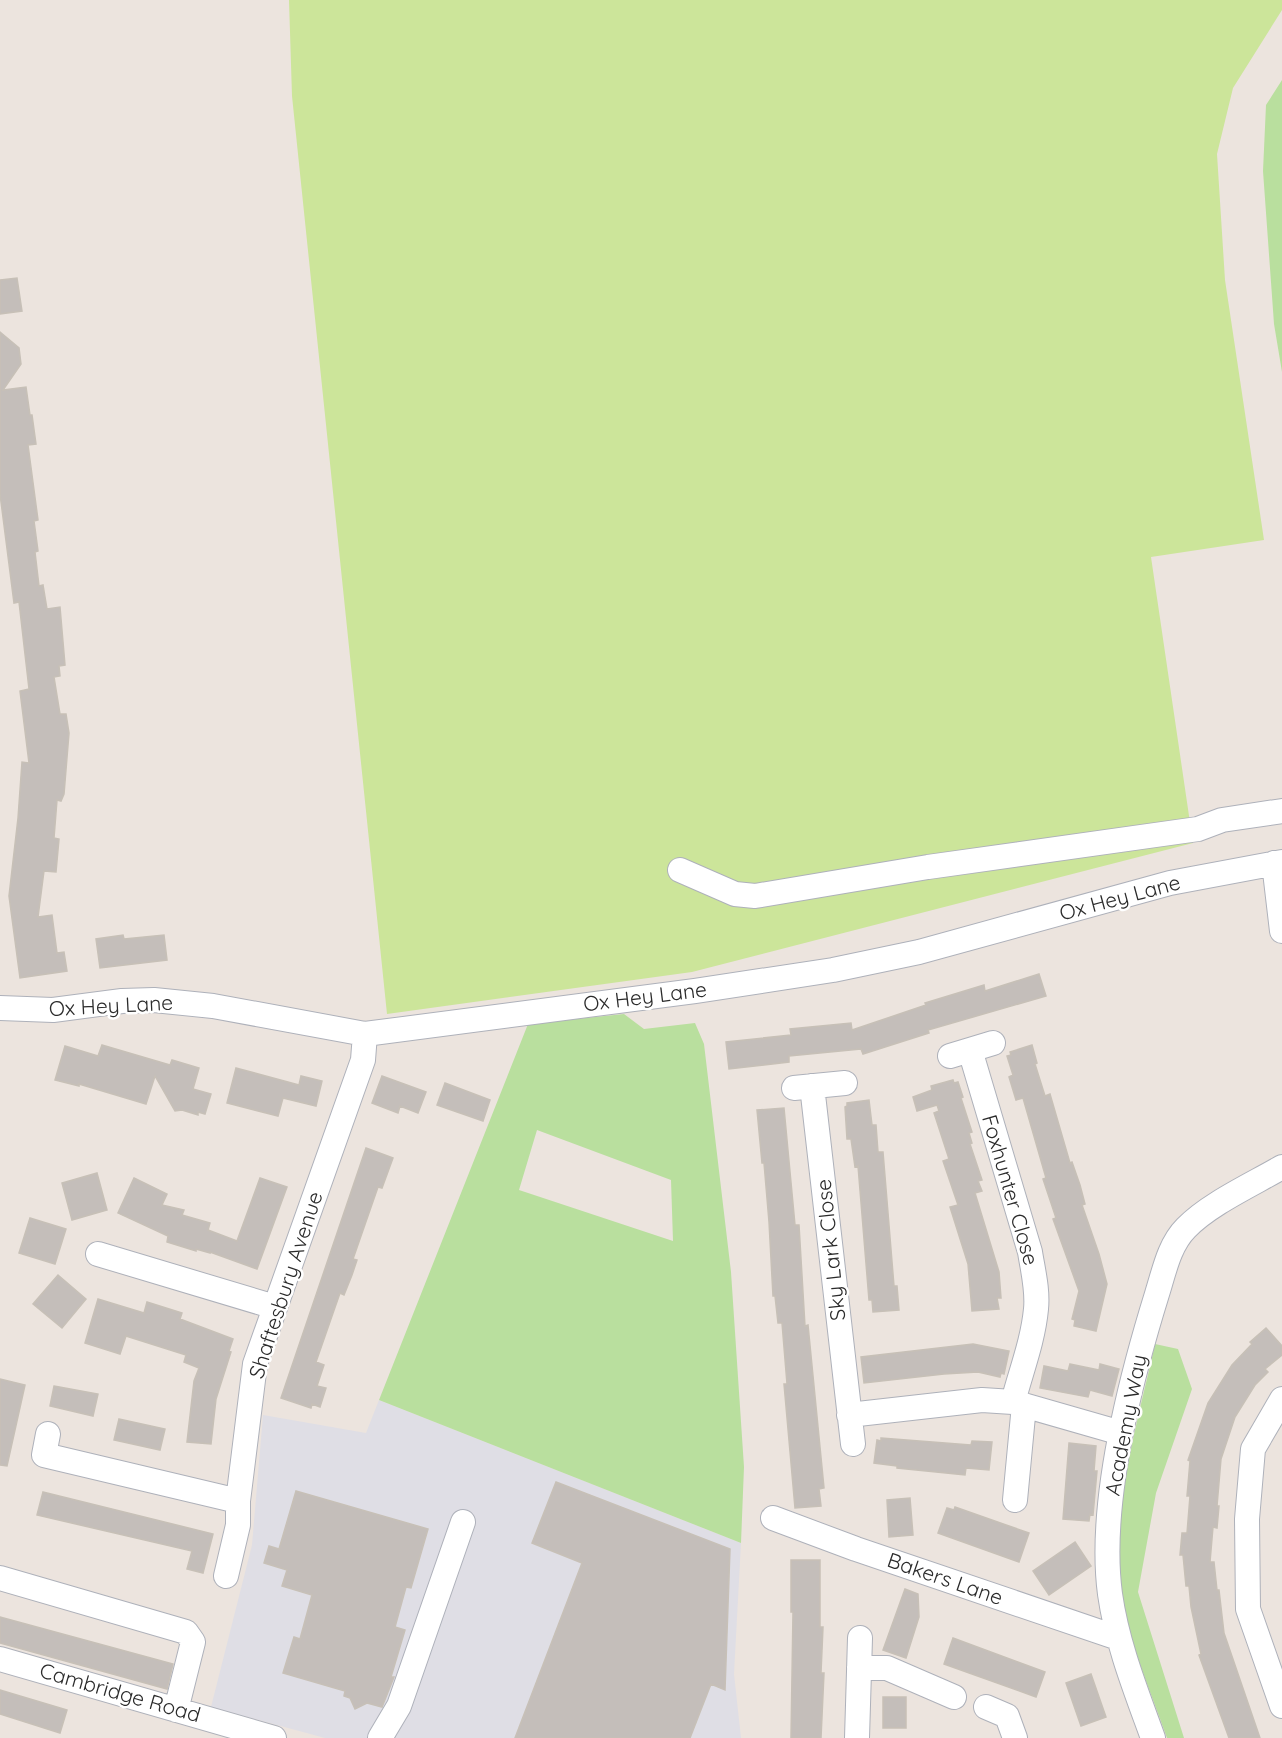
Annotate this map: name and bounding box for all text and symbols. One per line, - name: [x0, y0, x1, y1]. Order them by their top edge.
- street label: Ox Hey Lane: [1056, 868, 1183, 926]
- street label: Ox Hey Lane: [582, 976, 708, 1016]
- street label: Ox Hey Lane: [48, 989, 174, 1021]
- street label: Foxhunter Close: [977, 1111, 1045, 1268]
- street label: Sky Lark Close: [810, 1178, 850, 1322]
- street label: Shaftesbury Avenue: [243, 1188, 328, 1381]
- street label: Academy Way: [1099, 1352, 1151, 1498]
- street label: Bakers Lane: [884, 1546, 1007, 1610]
- street label: Cambridge Road: [37, 1657, 204, 1727]

